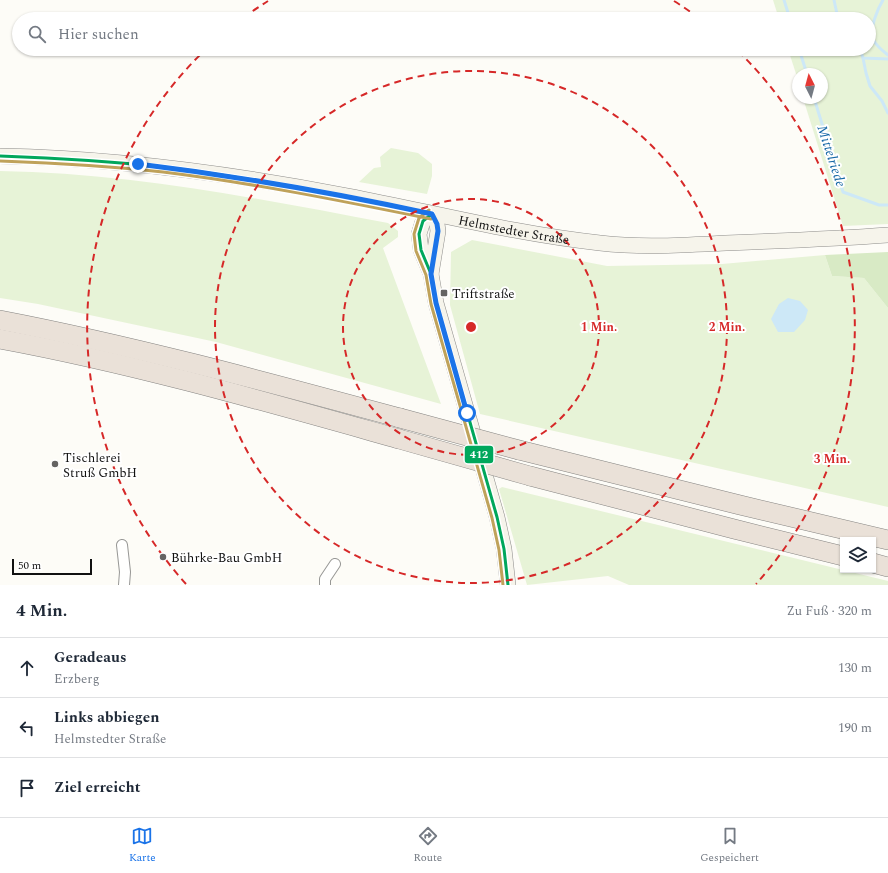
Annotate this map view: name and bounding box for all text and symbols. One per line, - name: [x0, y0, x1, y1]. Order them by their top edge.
- search box: [12, 12, 876, 56]
- icon: search: [26, 23, 48, 45]
- text: Hier suchen: [58, 23, 139, 46]
- north arrow: [792, 68, 828, 104]
- water label: Mittelriede: [812, 122, 851, 190]
- route end: [129, 155, 147, 173]
- street label: Helmstedter Straße: [456, 210, 571, 250]
- place label: Triftstraße: [452, 284, 515, 304]
- marker: Triftstraße: [439, 288, 449, 298]
- text: 1 Min.: [581, 318, 617, 337]
- text: 2 Min.: [709, 318, 745, 337]
- centre of rings: [464, 320, 478, 334]
- route start: [458, 404, 476, 422]
- line badge: 412: [464, 445, 494, 464]
- text: 412: [470, 446, 488, 463]
- place label: Tischlerei Struß GmbH: [63, 448, 137, 483]
- text: 3 Min.: [814, 450, 850, 469]
- marker: Tischlerei Struß GmbH: [50, 459, 60, 469]
- map controls: [840, 537, 876, 573]
- button: layers: [840, 537, 876, 573]
- place label: Bührke-Bau GmbH: [171, 548, 282, 568]
- marker: Bührke-Bau GmbH: [158, 552, 168, 562]
- scale bar: [12, 557, 92, 576]
- text: 50 m: [18, 557, 41, 574]
- text: 4 Min.: [16, 598, 67, 624]
- text: Zu Fuß · 320 m: [786, 601, 872, 621]
- text: Geradeaus: [54, 646, 126, 669]
- icon: ahead: [16, 657, 38, 679]
- text: 130 m: [838, 658, 872, 678]
- text: Erzberg: [54, 669, 100, 689]
- text: Links abbiegen: [54, 706, 159, 729]
- icon: left: [16, 717, 38, 739]
- text: 190 m: [838, 718, 872, 738]
- text: Helmstedter Straße: [54, 729, 166, 749]
- text: Ziel erreicht: [54, 776, 140, 799]
- icon: arrive: [16, 777, 38, 799]
- tab: Karte: [129, 825, 156, 866]
- tab: Route: [414, 825, 442, 866]
- tab: Gespeichert: [700, 825, 759, 866]

